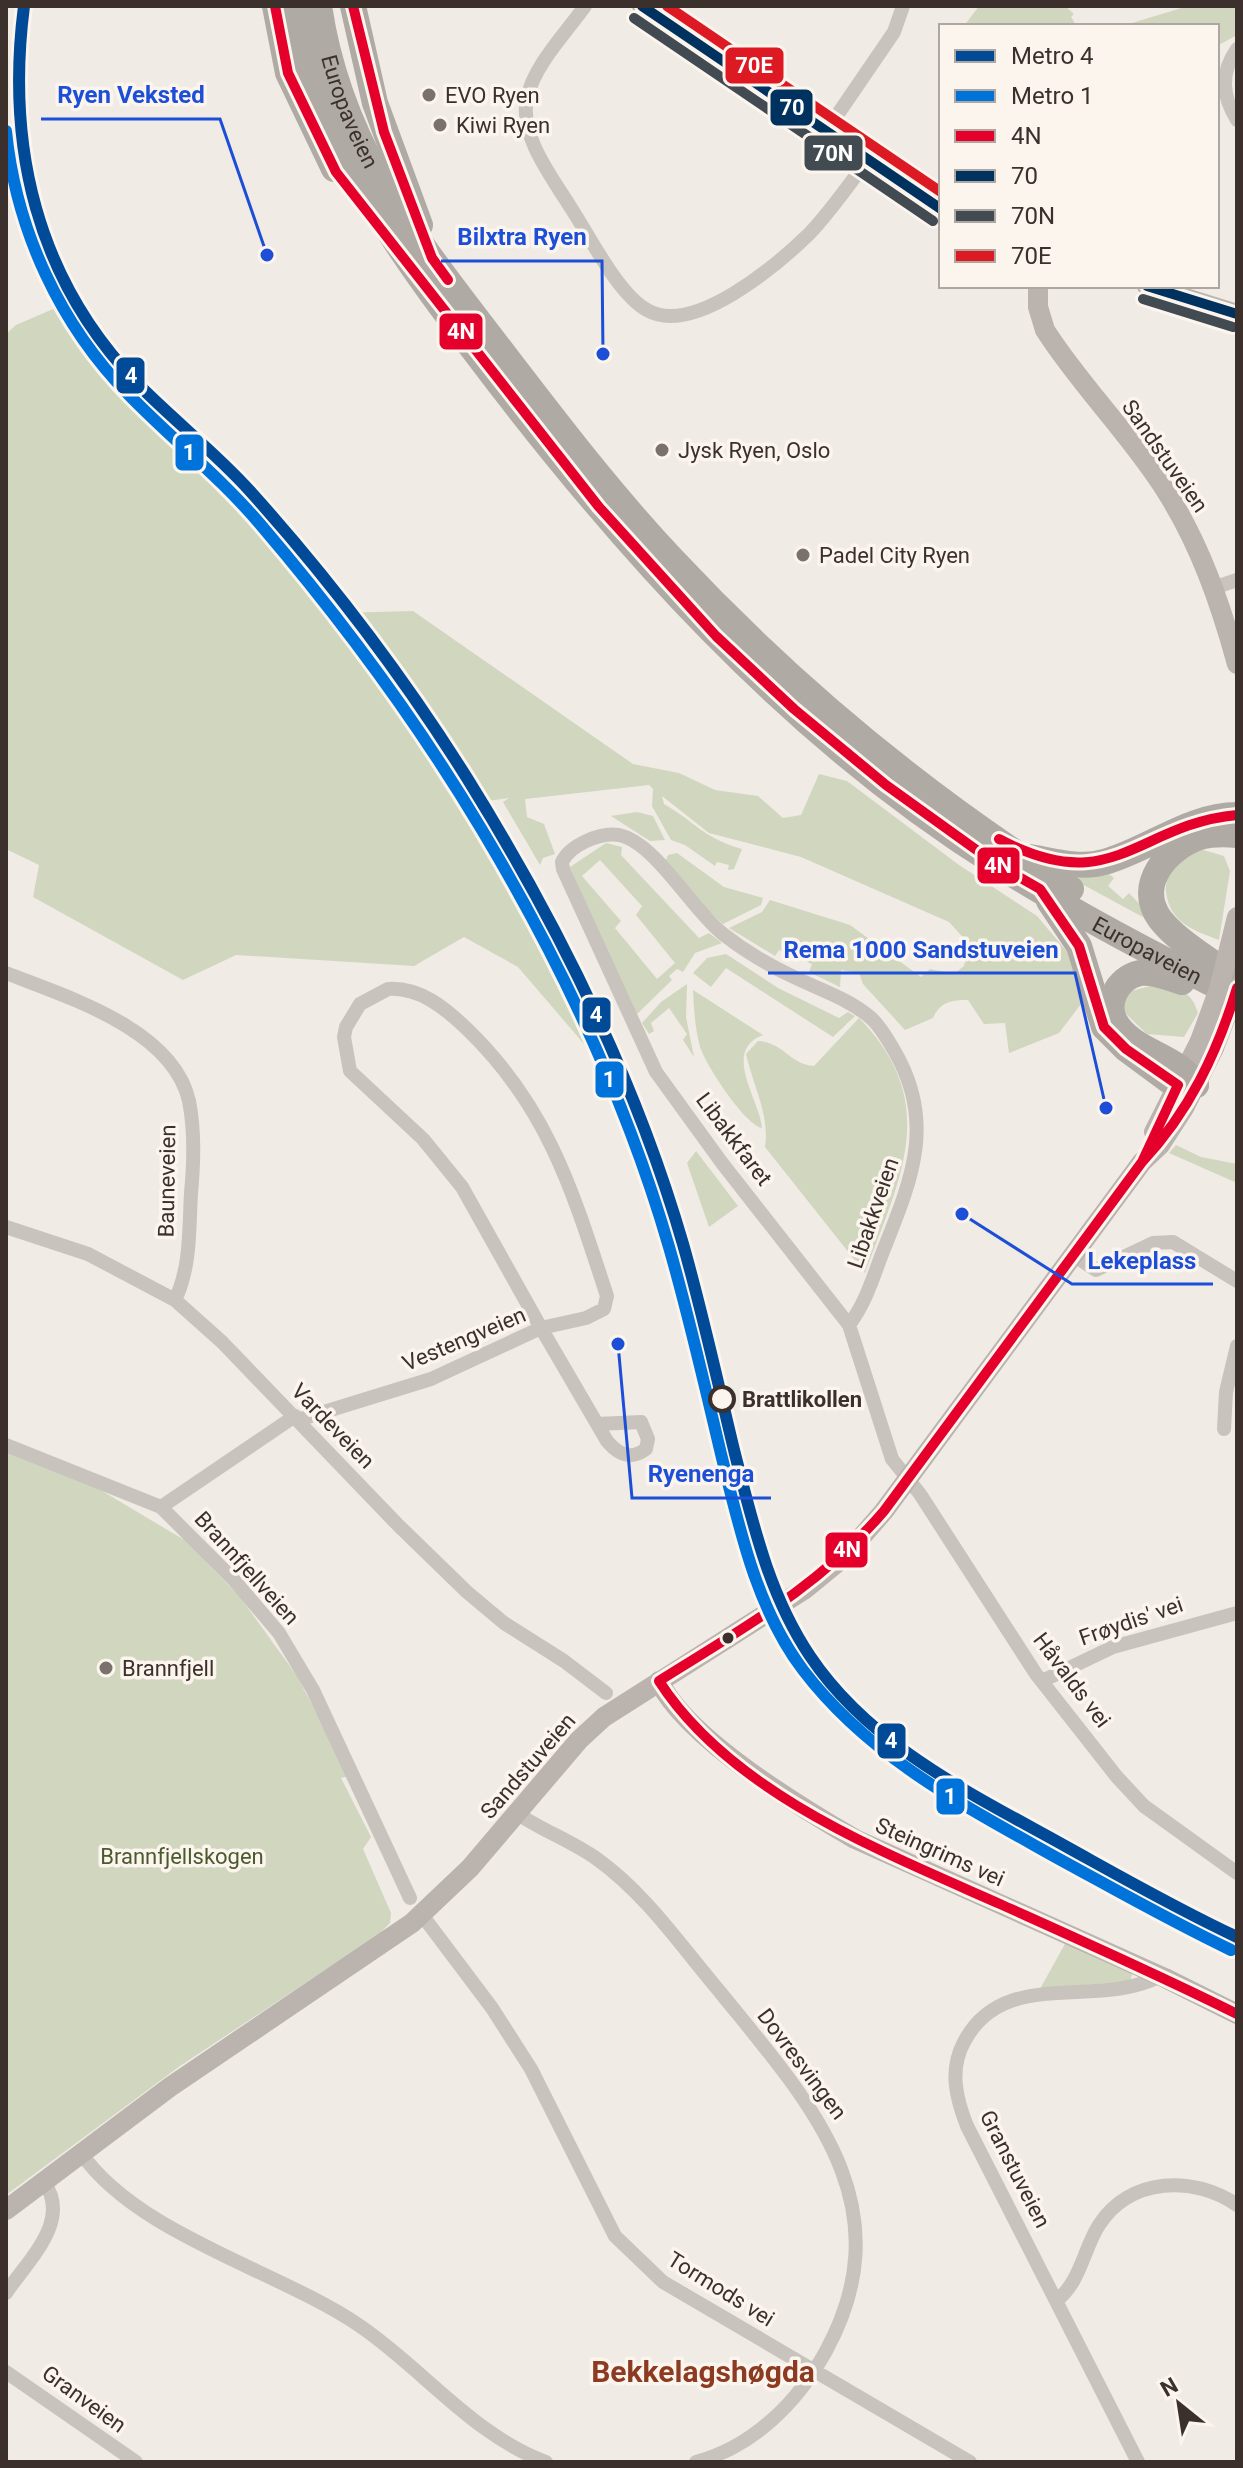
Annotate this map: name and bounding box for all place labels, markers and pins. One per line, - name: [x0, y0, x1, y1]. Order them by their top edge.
- callout: Ryen Veksted: [41, 71, 220, 119]
- place label: EVO Ryen: [445, 83, 540, 108]
- marker: EVO Ryen: [420, 86, 438, 104]
- place label: Kiwi Ryen: [456, 113, 550, 138]
- marker: Kiwi Ryen: [431, 116, 449, 134]
- callout: Bilxtra Ryen: [441, 213, 602, 261]
- place label: Jysk Ryen, Oslo: [678, 438, 830, 463]
- marker: Jysk Ryen, Oslo: [653, 441, 671, 459]
- place label: Padel City Ryen: [819, 543, 970, 568]
- marker: Padel City Ryen: [794, 546, 812, 564]
- callout: Rema 1000 Sandstuveien: [768, 925, 1075, 973]
- callout: Lekeplass: [1072, 1236, 1213, 1284]
- marker: Brattlikollen: [709, 1386, 735, 1412]
- place label: Brattlikollen: [742, 1387, 862, 1412]
- callout: Ryenenga: [632, 1450, 771, 1498]
- unlabelled marker: [720, 1630, 736, 1646]
- place label: Brannfjell: [122, 1656, 214, 1681]
- marker: Brannfjell: [97, 1659, 115, 1677]

